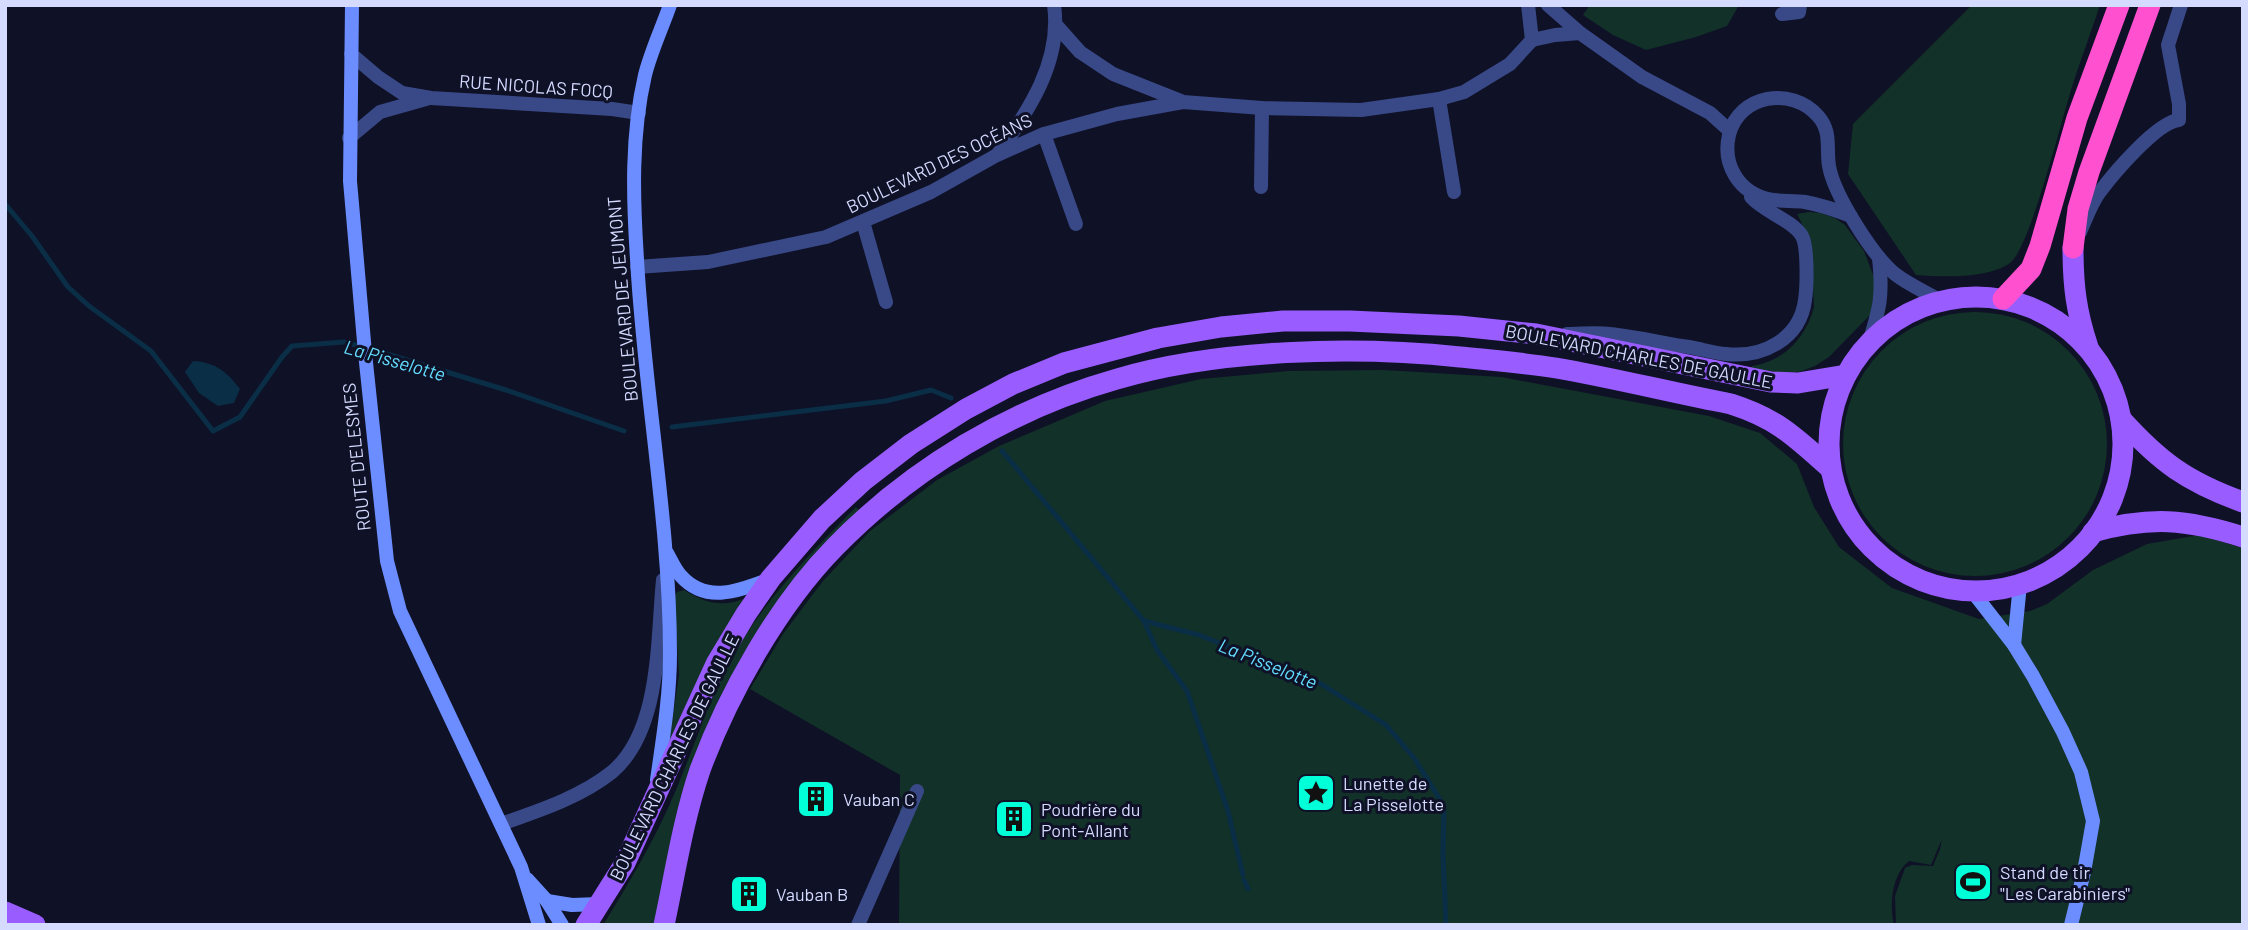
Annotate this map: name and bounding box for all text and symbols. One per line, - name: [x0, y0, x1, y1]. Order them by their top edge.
- street label: RUE NICOLAS FOCQ: [458, 70, 614, 102]
- street label: BOULEVARD DES OCÉANS: [843, 108, 1035, 218]
- street label: BOULEVARD DE JEUMONT: [602, 195, 642, 403]
- street label: BOULEVARD CHARLES DE GAULLE: [1504, 319, 1774, 393]
- water label: La Pisselotte: [342, 335, 448, 385]
- street label: ROUTE D'ELESMES: [337, 382, 375, 532]
- street label: BOULEVARD CHARLES DE GAULLE: [605, 630, 743, 884]
- water label: La Pisselotte: [1215, 633, 1321, 693]
- place icon: Lunette de La Pisselotte: [1295, 772, 1337, 814]
- place label: Lunette de La Pisselotte: [1343, 772, 1444, 815]
- building icon: Vauban C: [795, 778, 837, 820]
- place label: Vauban C: [843, 788, 915, 810]
- building icon: Poudrière du Pont-Allant: [993, 798, 1035, 840]
- place label: Poudrière du Pont-Allant: [1041, 798, 1141, 841]
- sports icon: Stand de tir "Les Carabiniers": [1952, 861, 1994, 903]
- place label: Stand de tir "Les Carabiniers": [2000, 861, 2130, 904]
- building icon: Vauban B: [728, 873, 770, 915]
- place label: Vauban B: [776, 883, 848, 905]

